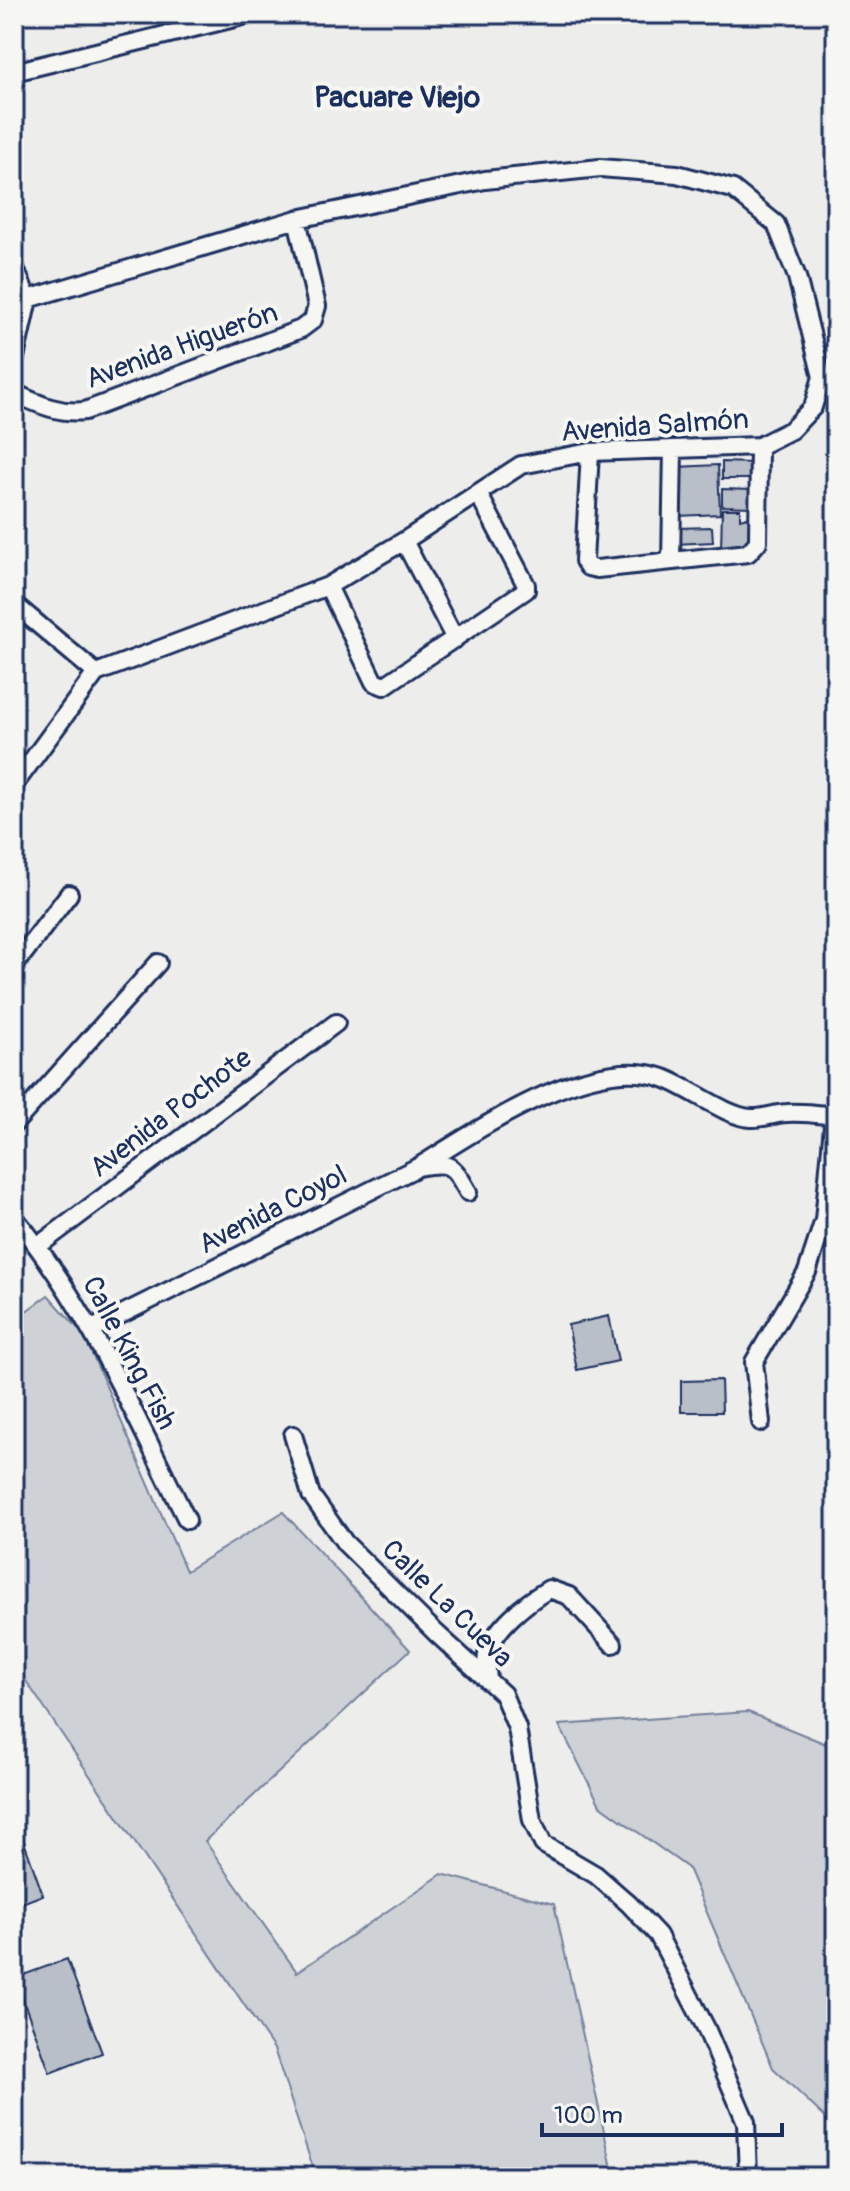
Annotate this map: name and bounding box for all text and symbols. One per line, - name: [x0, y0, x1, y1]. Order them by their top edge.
- district label: Pacuare Viejo: [314, 79, 480, 116]
- street label: Avenida Higuerón: [81, 295, 283, 397]
- street label: Avenida Salmón: [560, 402, 750, 450]
- street label: Avenida Pochote: [83, 1041, 259, 1185]
- street label: Avenida Coyol: [193, 1158, 353, 1262]
- street label: Calle King Fish: [74, 1270, 184, 1436]
- street label: Calle La Cueva: [374, 1533, 520, 1675]
- scale bar: [542, 2087, 782, 2137]
- text: 100 m: [554, 2101, 623, 2130]

